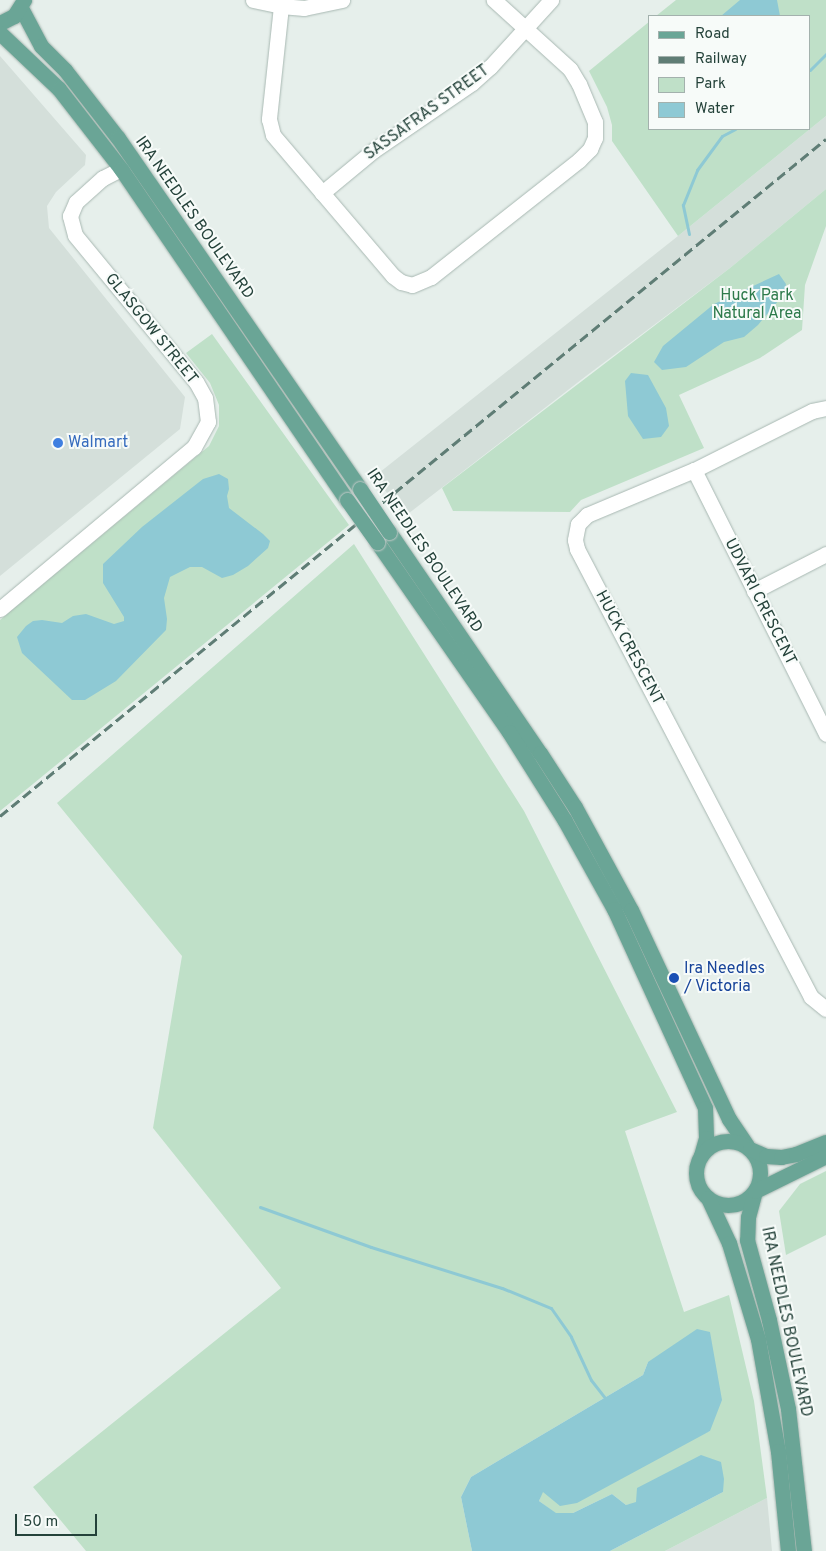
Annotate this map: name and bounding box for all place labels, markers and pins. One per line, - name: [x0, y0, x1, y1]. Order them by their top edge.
- place label: Walmart: [68, 433, 128, 453]
- marker: Walmart: [52, 437, 64, 449]
- place label: Ira Needles / Victoria: [684, 959, 765, 997]
- marker: Ira Needles / Victoria: [668, 972, 680, 984]

